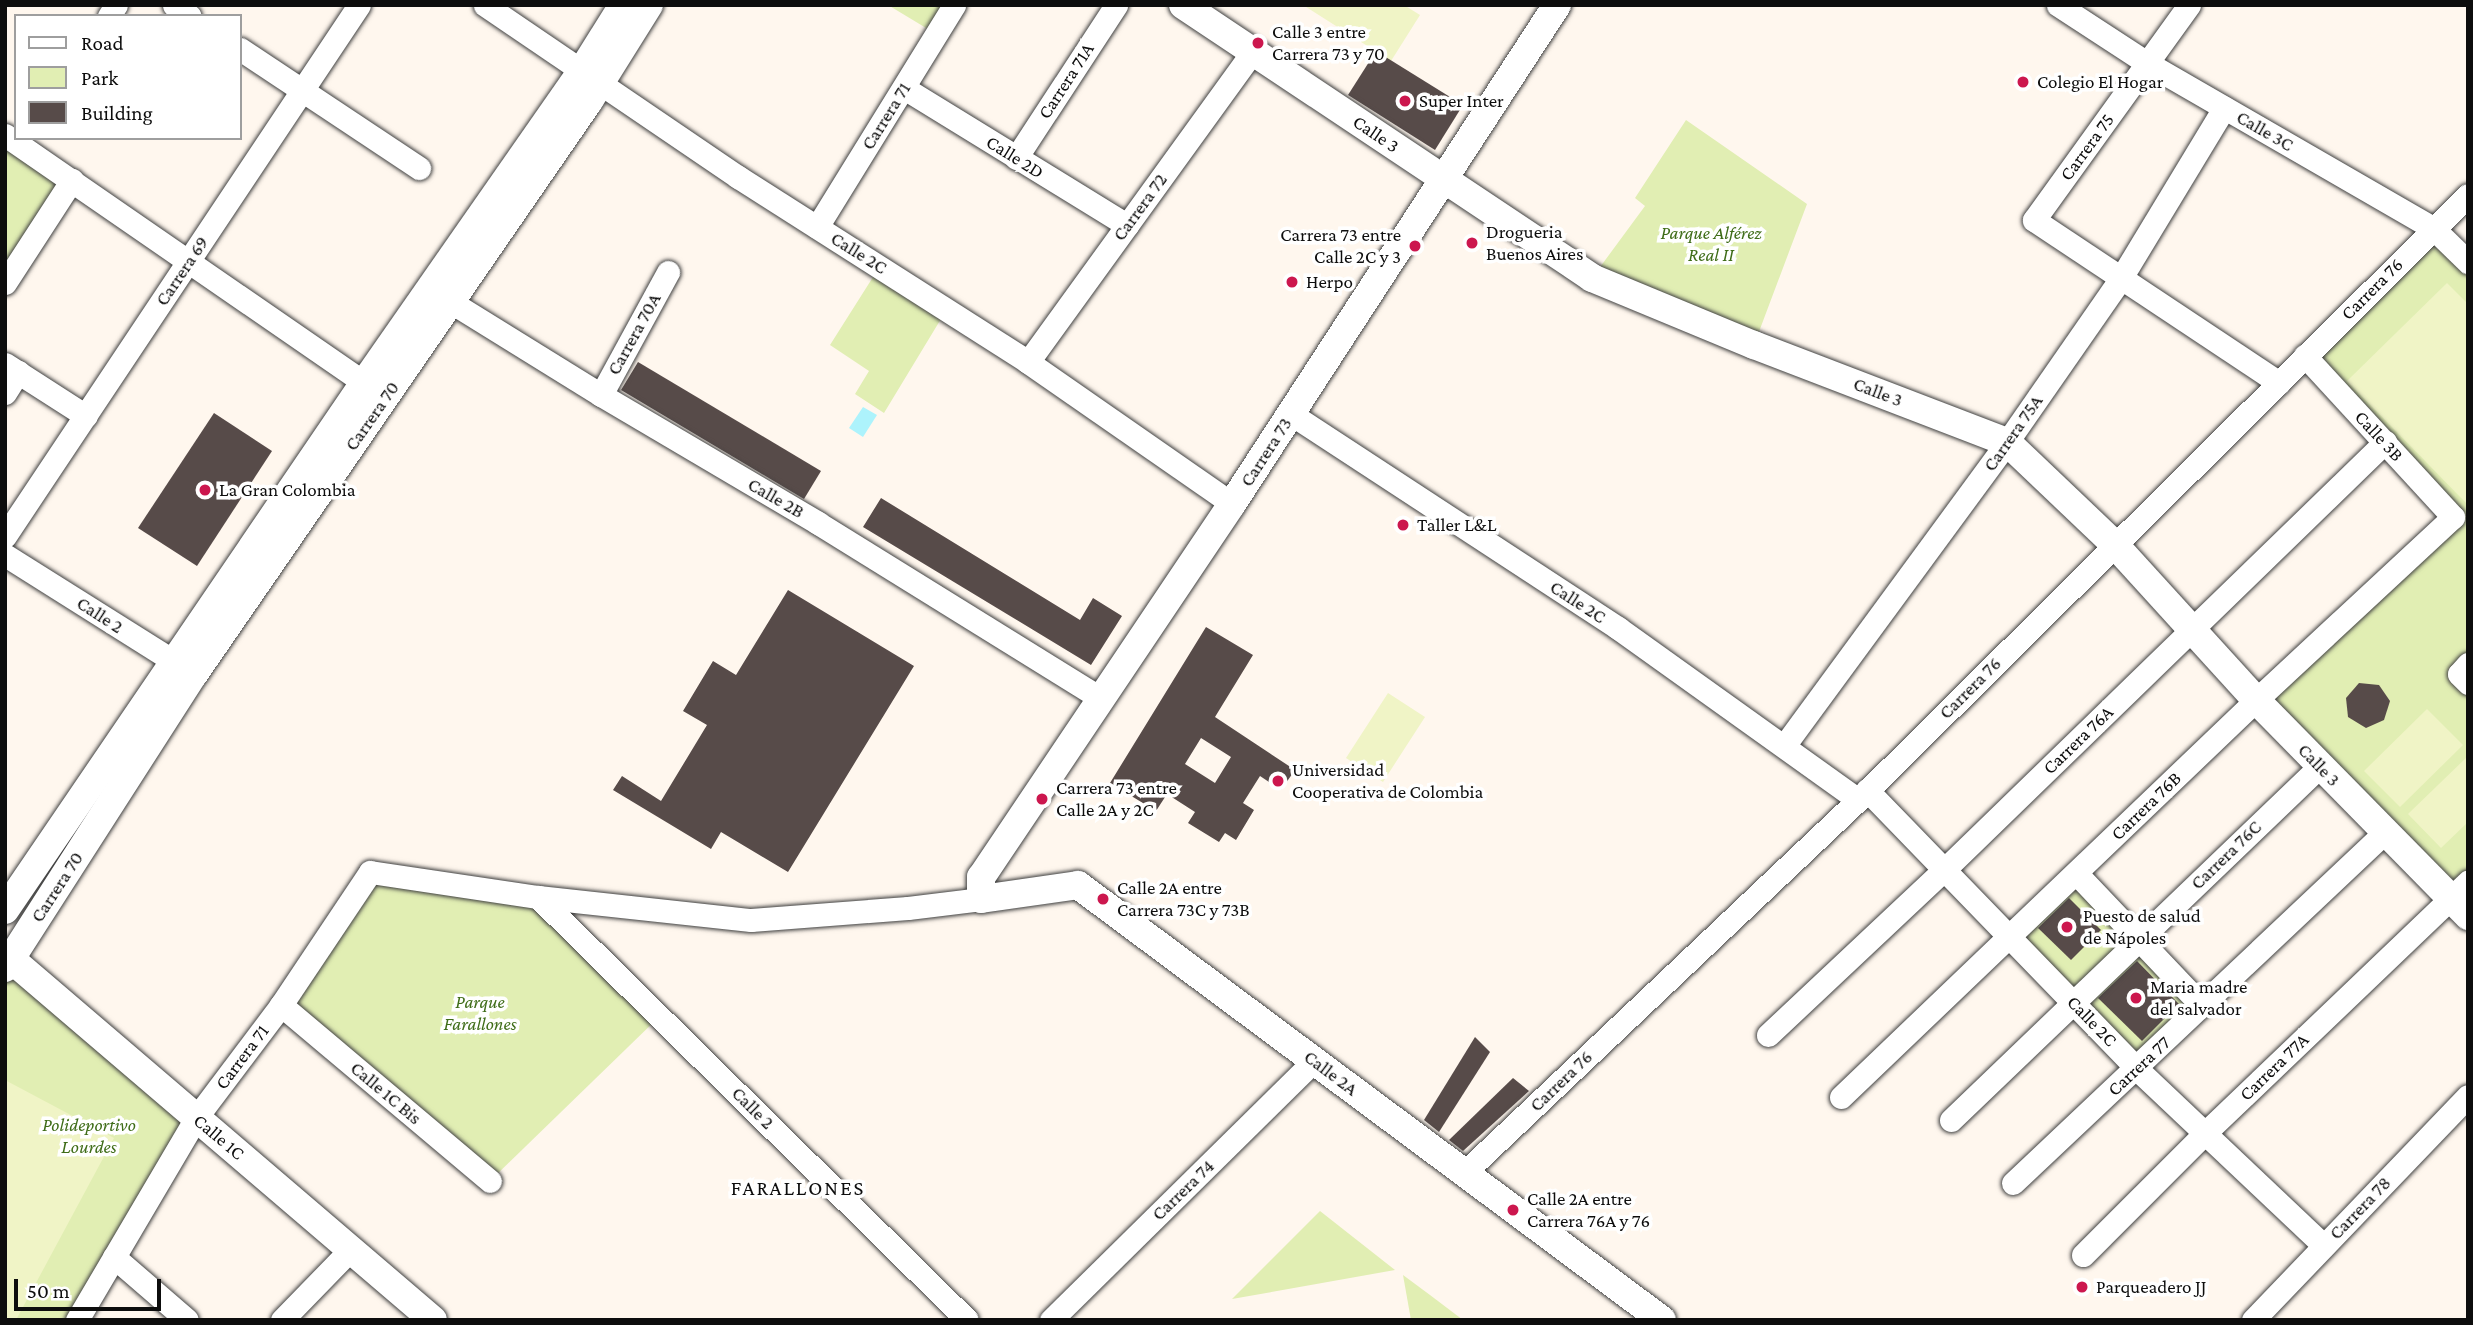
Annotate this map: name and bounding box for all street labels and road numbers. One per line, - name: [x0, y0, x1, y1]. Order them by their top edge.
- street label: Carrera 71A: [1033, 39, 1099, 123]
- street label: Carrera 71: [856, 78, 916, 154]
- street label: Calle 3C: [2232, 106, 2298, 156]
- street label: Carrera 75: [2055, 109, 2119, 185]
- street label: Calle 3: [1349, 110, 1403, 158]
- street label: Calle 2D: [982, 131, 1048, 183]
- street label: Carrera 72: [1108, 169, 1172, 245]
- street label: Calle 2C: [827, 227, 891, 279]
- street label: Carrera 69: [150, 232, 214, 310]
- street label: Carrera 76: [2336, 253, 2408, 325]
- street label: Carrera 70A: [602, 289, 666, 379]
- street label: Calle 3: [1850, 372, 1906, 412]
- street label: Carrera 70: [340, 377, 404, 455]
- street label: Carrera 75A: [1978, 390, 2048, 476]
- street label: Calle 3B: [2350, 406, 2408, 466]
- street label: Carrera 73: [1235, 413, 1297, 491]
- street label: Calle 2B: [744, 473, 808, 523]
- street label: Calle 2C: [1546, 576, 1610, 628]
- street label: Calle 2: [72, 592, 128, 638]
- street label: Carrera 76: [1934, 652, 2006, 724]
- street label: Carrera 76A: [2038, 701, 2118, 779]
- street label: Calle 3: [2293, 739, 2345, 791]
- street label: Carrera 76B: [2106, 767, 2186, 845]
- street label: Carrera 76C: [2186, 816, 2266, 894]
- street label: Carrera 70: [26, 848, 88, 926]
- street label: Calle 2C: [2062, 991, 2122, 1051]
- street label: Carrera 71: [210, 1020, 274, 1094]
- street label: Carrera 77A: [2235, 1028, 2313, 1106]
- street label: Carrera 77: [2103, 1031, 2175, 1101]
- street label: Calle 2A: [1300, 1045, 1362, 1101]
- street label: Carrera 76: [1525, 1046, 1597, 1116]
- street label: Calle 1C Bis: [346, 1057, 426, 1129]
- street label: Calle 2: [727, 1082, 779, 1134]
- street label: Calle 1C: [189, 1109, 249, 1165]
- street label: Carrera 74: [1147, 1155, 1219, 1225]
- street label: Carrera 78: [2324, 1172, 2396, 1244]

